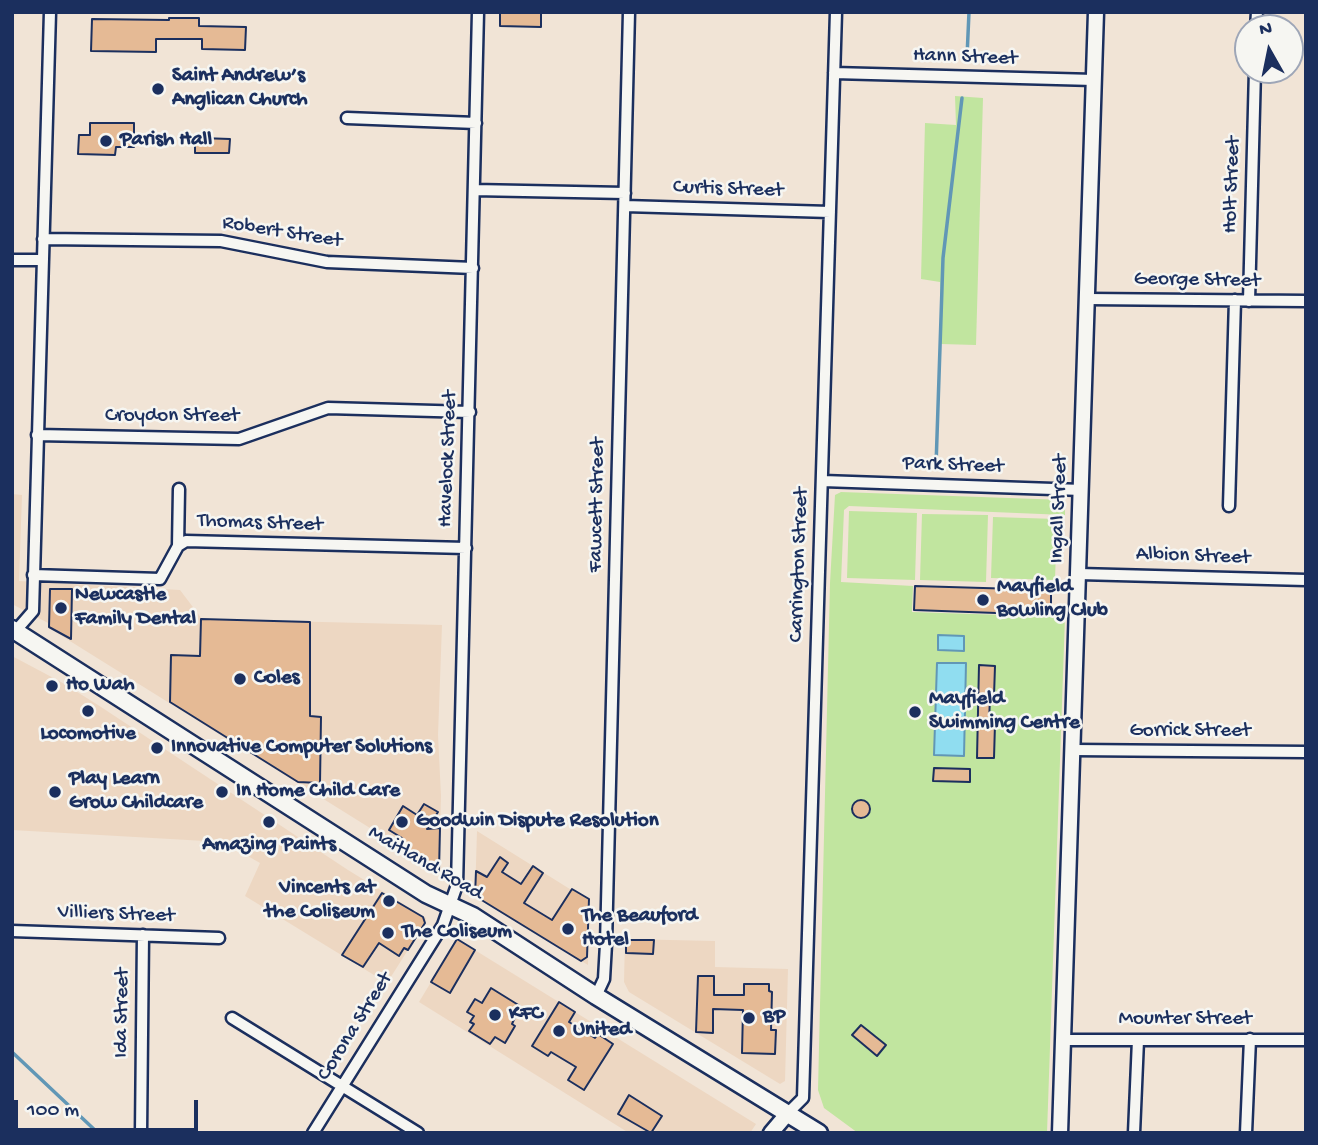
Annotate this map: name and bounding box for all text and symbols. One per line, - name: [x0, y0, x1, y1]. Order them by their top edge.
- north arrow: [1234, 14, 1304, 84]
- text: N: [1258, 17, 1274, 42]
- street label: Hann Street: [912, 44, 1018, 72]
- place label: Saint Andrew’s Anglican Church: [172, 64, 308, 114]
- marker: Saint Andrew’s Anglican Church: [150, 81, 166, 97]
- place label: Parish Hall: [120, 128, 212, 154]
- marker: Parish Hall: [98, 133, 114, 149]
- street label: Holt Street: [1219, 136, 1247, 234]
- street label: Curtis Street: [672, 175, 784, 205]
- street label: Robert Street: [220, 211, 344, 255]
- street label: George Street: [1134, 267, 1260, 295]
- street label: Havelock Street: [434, 390, 464, 528]
- street label: Croydon Street: [105, 404, 239, 430]
- street label: Fawcett Street: [584, 437, 612, 573]
- street label: Park Street: [902, 452, 1004, 480]
- street label: Ingall Street: [1046, 454, 1074, 564]
- street label: Carrington Street: [785, 487, 815, 643]
- street label: Thomas Street: [197, 509, 323, 539]
- street label: Albion Street: [1135, 542, 1251, 572]
- place label: Mayfield Bowling Club: [997, 575, 1108, 625]
- place label: Newcastle Family Dental: [75, 583, 196, 633]
- marker: Mayfield Bowling Club: [975, 592, 991, 608]
- marker: Newcastle Family Dental: [53, 600, 69, 616]
- place label: Coles: [254, 666, 299, 692]
- marker: Coles: [232, 671, 248, 687]
- place label: Ho Wah: [66, 673, 135, 699]
- marker: Ho Wah: [44, 678, 60, 694]
- place label: Mayfield Swimming Centre: [929, 687, 1080, 737]
- marker: Locomotive: [80, 703, 96, 719]
- marker: Mayfield Swimming Centre: [907, 704, 923, 720]
- street label: Gorrick Street: [1129, 719, 1251, 745]
- place label: Locomotive: [40, 722, 136, 748]
- place label: Innovative Computer Solutions: [171, 735, 432, 761]
- marker: Innovative Computer Solutions: [149, 740, 165, 756]
- place label: Play Learn Grow Childcare: [69, 767, 203, 817]
- place label: In Home Child Care: [236, 779, 400, 805]
- marker: Play Learn Grow Childcare: [47, 784, 63, 800]
- marker: In Home Child Care: [214, 784, 230, 800]
- place label: Goodwin Dispute Resolution: [416, 809, 659, 835]
- marker: Amazing Paints: [261, 814, 277, 830]
- marker: Goodwin Dispute Resolution: [394, 814, 410, 830]
- street label: Maitland Road: [363, 821, 487, 907]
- place label: Amazing Paints: [202, 833, 336, 859]
- place label: Vincents at the Coliseum: [265, 876, 375, 926]
- marker: Vincents at the Coliseum: [381, 893, 397, 909]
- street label: Villiers Street: [57, 900, 175, 930]
- place label: The Beauford Hotel: [582, 904, 697, 954]
- place label: The Coliseum: [402, 920, 512, 946]
- marker: The Beauford Hotel: [560, 921, 576, 937]
- marker: The Coliseum: [380, 925, 396, 941]
- street label: Ida Street: [110, 968, 136, 1058]
- street label: Corona Street: [313, 968, 399, 1086]
- place label: KFC: [509, 1002, 543, 1028]
- place label: BP: [763, 1005, 785, 1031]
- marker: KFC: [487, 1007, 503, 1023]
- street label: Mounter Street: [1118, 1007, 1252, 1033]
- marker: BP: [741, 1010, 757, 1026]
- place label: United: [573, 1018, 631, 1044]
- marker: United: [551, 1023, 567, 1039]
- scale bar: [18, 1086, 201, 1130]
- text: 100 m: [27, 1099, 79, 1124]

